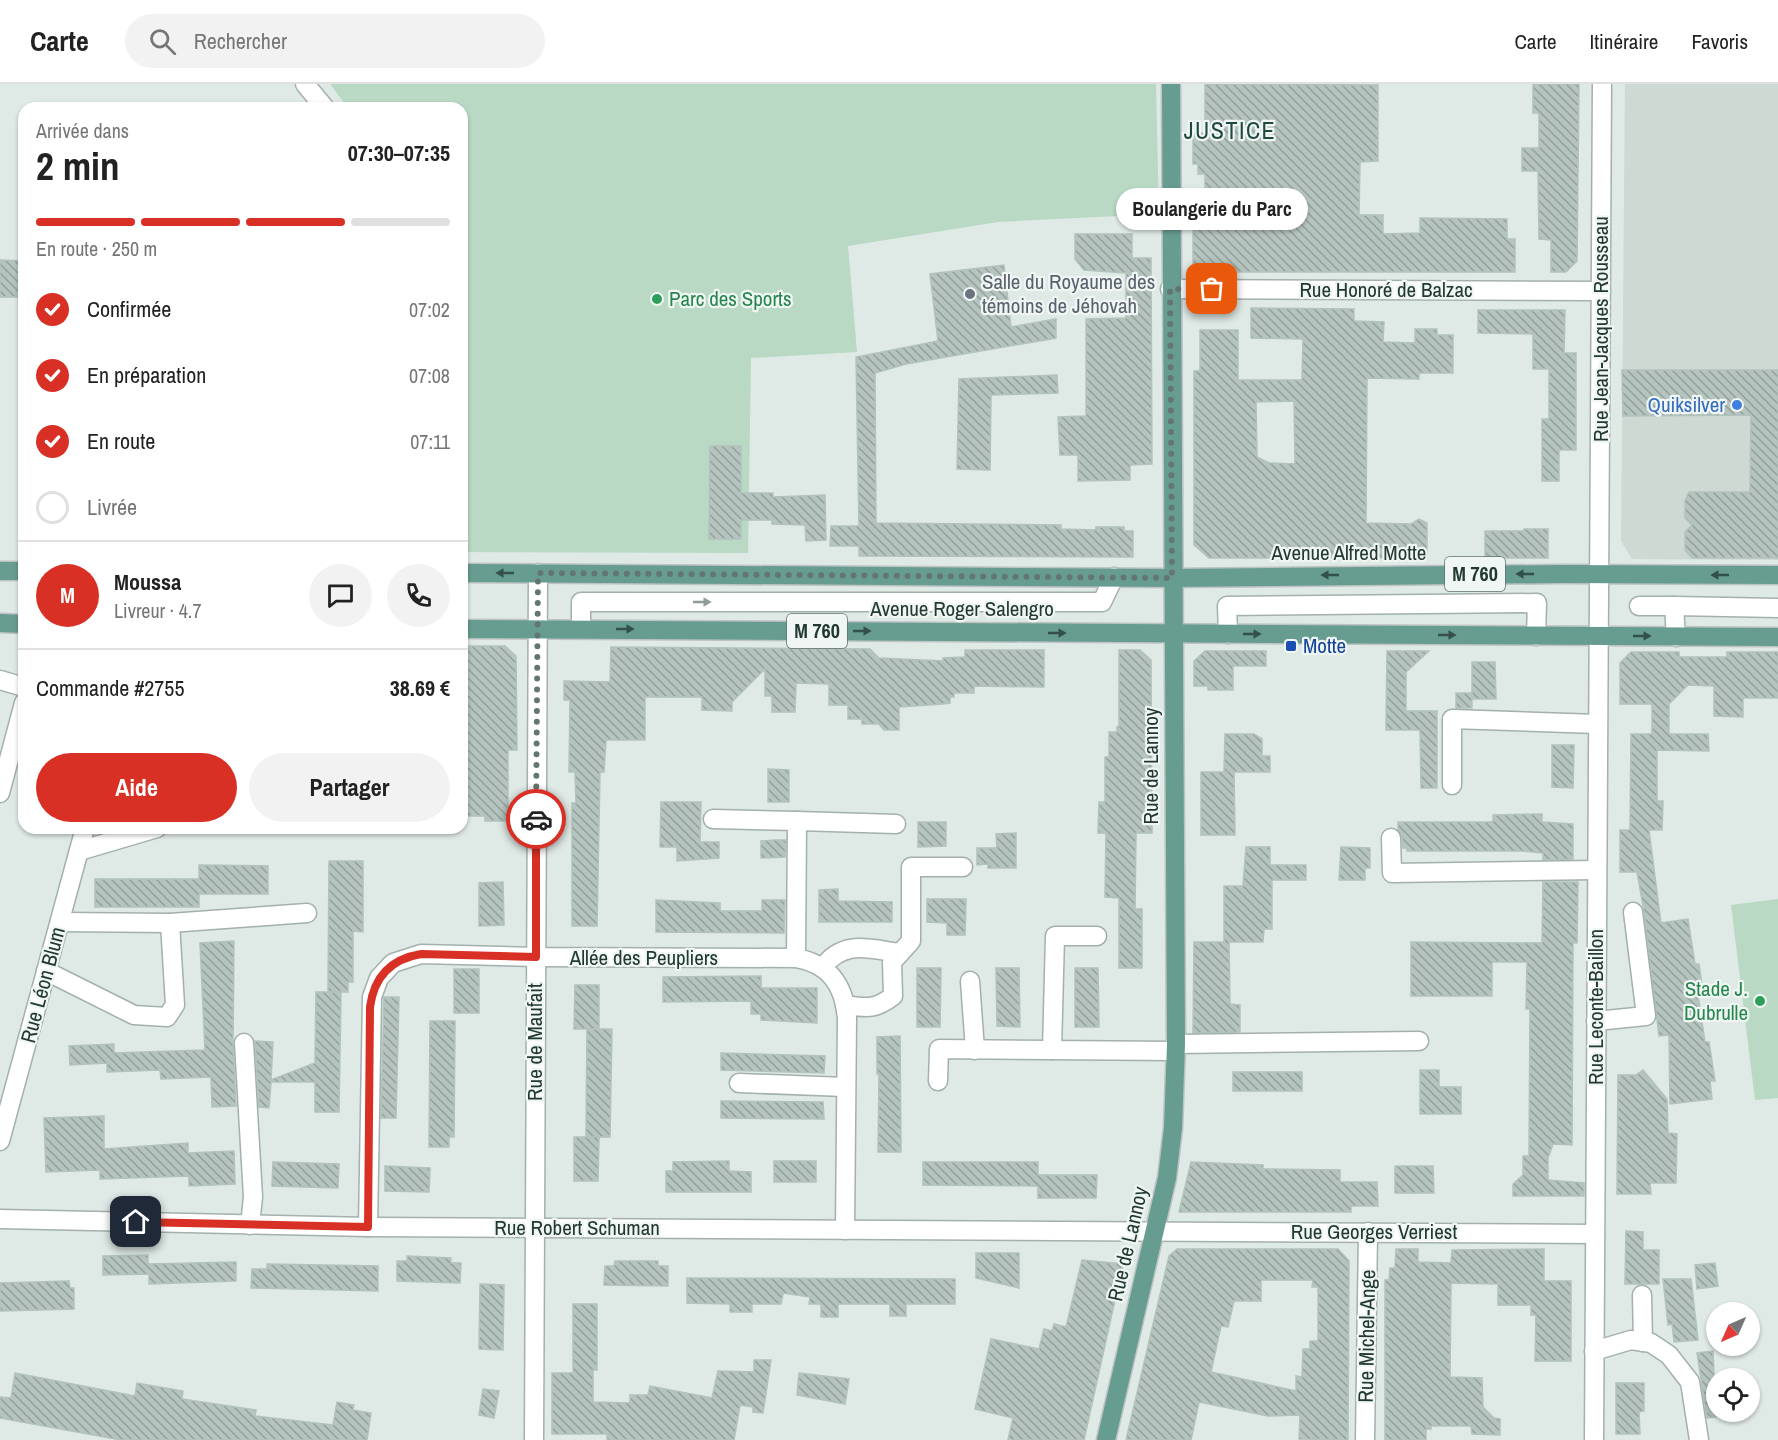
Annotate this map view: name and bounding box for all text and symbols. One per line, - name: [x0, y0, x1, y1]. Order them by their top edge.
- search box: [125, 14, 545, 68]
- text: Carte: [30, 22, 89, 60]
- icon: search: [146, 25, 179, 58]
- text: Rechercher: [194, 26, 287, 56]
- text: Carte: [1514, 27, 1557, 56]
- text: Itinéraire: [1590, 27, 1658, 56]
- text: Favoris: [1691, 27, 1748, 56]
- district label: JUSTICE: [1184, 114, 1276, 146]
- text: Arrivée dans: [36, 117, 129, 144]
- text: 07:30–07:35: [348, 138, 450, 168]
- text: 2 min: [36, 140, 120, 192]
- callout: Boulangerie du Parc: [1116, 187, 1308, 229]
- text: Boulangerie du Parc: [1132, 195, 1292, 222]
- street label: Rue Jean-Jacques Rousseau: [1586, 216, 1615, 442]
- text: En route · 250 m: [36, 235, 157, 262]
- pin: [1186, 263, 1237, 314]
- place label: Salle du Royaume des témoins de Jéhovah: [982, 267, 1155, 320]
- icon: bag: [1195, 272, 1228, 305]
- street label: Rue Honoré de Balzac: [1299, 275, 1473, 304]
- place label: Parc des Sports: [669, 284, 792, 313]
- marker: Salle du Royaume des témoins de Jéhovah: [963, 287, 977, 301]
- marker: Parc des Sports: [650, 292, 664, 306]
- icon: check: [36, 293, 69, 326]
- text: Confirmée: [87, 294, 171, 324]
- text: 07:02: [409, 296, 450, 323]
- icon: check: [36, 359, 69, 392]
- text: En préparation: [87, 360, 206, 390]
- text: 07:08: [409, 362, 450, 389]
- place label: Quiksilver: [1647, 390, 1725, 419]
- marker: Quiksilver: [1730, 398, 1744, 412]
- icon: check: [36, 425, 69, 458]
- text: En route: [87, 426, 155, 456]
- text: 07:11: [410, 428, 450, 455]
- text: Livrée: [87, 492, 137, 522]
- street label: Avenue Alfred Motte: [1271, 538, 1426, 567]
- road number: M 760: [1445, 557, 1505, 591]
- button: chat: [309, 564, 372, 627]
- button: phone: [387, 564, 450, 627]
- text: Moussa: [114, 567, 181, 597]
- one-way arrow: [495, 568, 514, 578]
- one-way arrow: [1515, 569, 1534, 579]
- one-way arrow: [1710, 570, 1729, 580]
- one-way arrow: [1320, 571, 1339, 580]
- text: M: [60, 580, 75, 610]
- street label: Avenue Roger Salengro: [869, 594, 1054, 623]
- text: Livreur · 4.7: [114, 597, 202, 624]
- one-way arrow: [693, 597, 712, 607]
- road number: M 760: [787, 614, 847, 648]
- one-way arrow: [616, 624, 635, 634]
- one-way arrow: [853, 626, 872, 636]
- one-way arrow: [1048, 628, 1067, 638]
- one-way arrow: [1243, 629, 1262, 639]
- one-way arrow: [1438, 630, 1457, 640]
- place label: Motte: [1303, 631, 1346, 660]
- one-way arrow: [1633, 631, 1652, 641]
- marker: Motte: [1284, 639, 1298, 653]
- text: Commande #2755: [36, 673, 184, 703]
- text: 38.69 €: [390, 673, 450, 703]
- street label: Rue de Lannoy: [1136, 707, 1165, 824]
- button: Aide: [36, 753, 237, 822]
- button: Partager: [249, 753, 450, 822]
- courier: [506, 789, 566, 849]
- icon: car: [520, 803, 553, 836]
- street label: Rue Léon Blum: [13, 924, 72, 1046]
- street label: Rue Leconte-Baillon: [1581, 929, 1610, 1085]
- street label: Allée des Peupliers: [569, 943, 718, 972]
- place label: Stade J. Dubrulle: [1684, 974, 1748, 1027]
- street label: Rue de Maufait: [520, 983, 549, 1101]
- marker: Stade J. Dubrulle: [1753, 994, 1767, 1008]
- street label: Rue de Lannoy: [1100, 1183, 1155, 1304]
- pin: [110, 1196, 161, 1247]
- icon: home: [119, 1205, 152, 1238]
- street label: Rue Robert Schuman: [494, 1213, 660, 1242]
- street label: Rue Georges Verriest: [1291, 1217, 1457, 1246]
- street label: Rue Michel-Ange: [1351, 1269, 1382, 1403]
- north arrow: [1706, 1302, 1760, 1356]
- map controls: [1706, 1302, 1760, 1422]
- button: locate: [1706, 1368, 1760, 1422]

